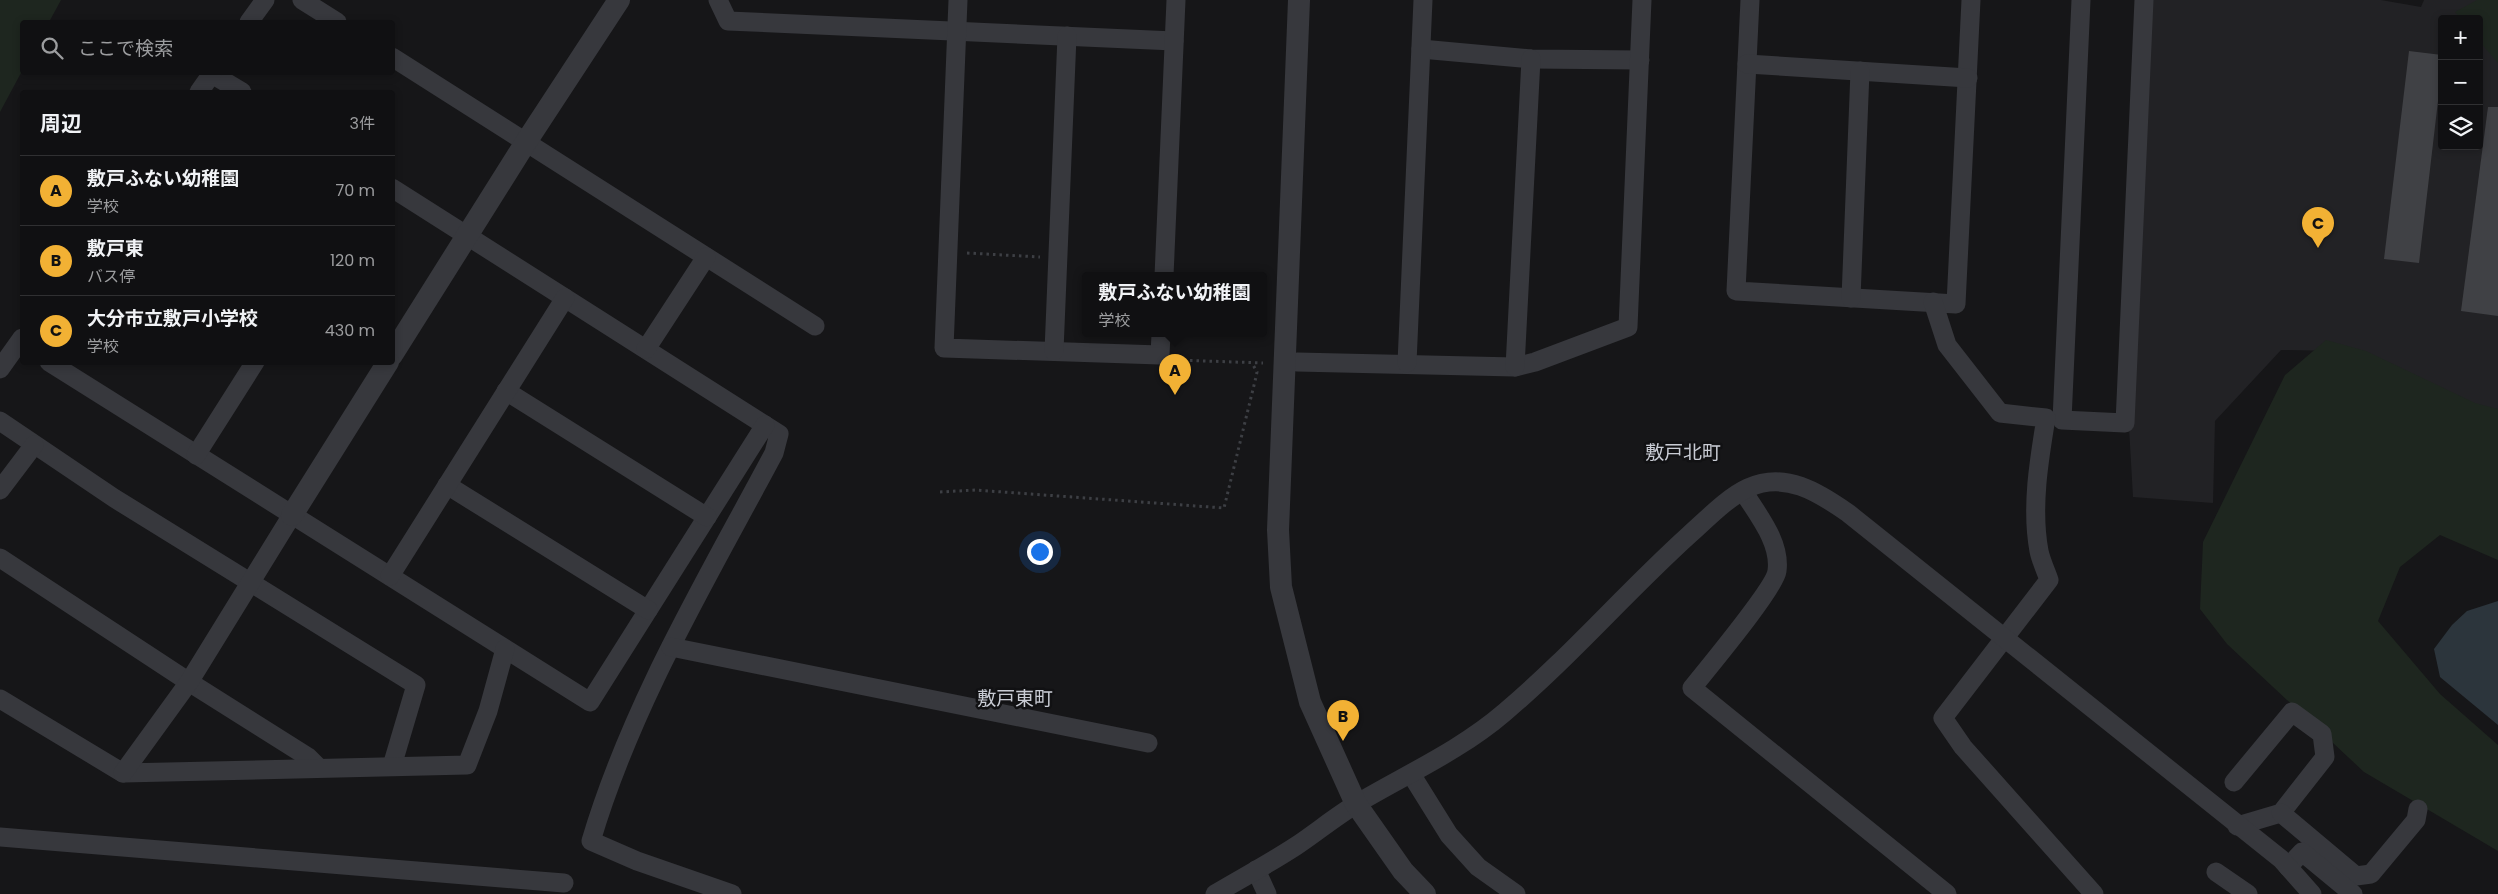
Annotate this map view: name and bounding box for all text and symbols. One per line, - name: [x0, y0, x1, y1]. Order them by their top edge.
- map controls: [2438, 15, 2483, 150]
- button: +: [2438, 15, 2483, 60]
- search box: [20, 20, 395, 75]
- icon: search: [38, 34, 66, 62]
- text: ここで検索: [78, 35, 173, 62]
- button: −: [2438, 60, 2483, 105]
- button: layers: [2438, 105, 2483, 150]
- text: 周辺: [40, 109, 82, 138]
- text: 3件: [350, 112, 375, 135]
- text: 敷戸ふない幼稚園: [87, 165, 239, 192]
- text: A: [50, 179, 62, 202]
- text: 70 m: [335, 179, 375, 202]
- text: 学校: [87, 195, 119, 218]
- pin: C: [2302, 207, 2334, 248]
- text: 敷戸東: [87, 235, 144, 262]
- text: B: [51, 249, 61, 272]
- text: 120 m: [330, 249, 375, 272]
- text: バス停: [87, 265, 135, 288]
- popup: [1082, 272, 1267, 337]
- text: 敷戸ふない幼稚園: [1098, 279, 1251, 306]
- text: 大分市立敷戸小学校: [87, 305, 258, 332]
- text: 学校: [1098, 309, 1131, 332]
- text: C: [50, 319, 62, 342]
- text: 430 m: [325, 319, 375, 342]
- text: 学校: [87, 335, 119, 358]
- pin: A: [1159, 354, 1191, 395]
- district label: 敷戸北町: [1645, 439, 1721, 466]
- your location: [1027, 539, 1053, 565]
- district label: 敷戸東町: [977, 685, 1053, 712]
- pin: B: [1327, 700, 1359, 741]

